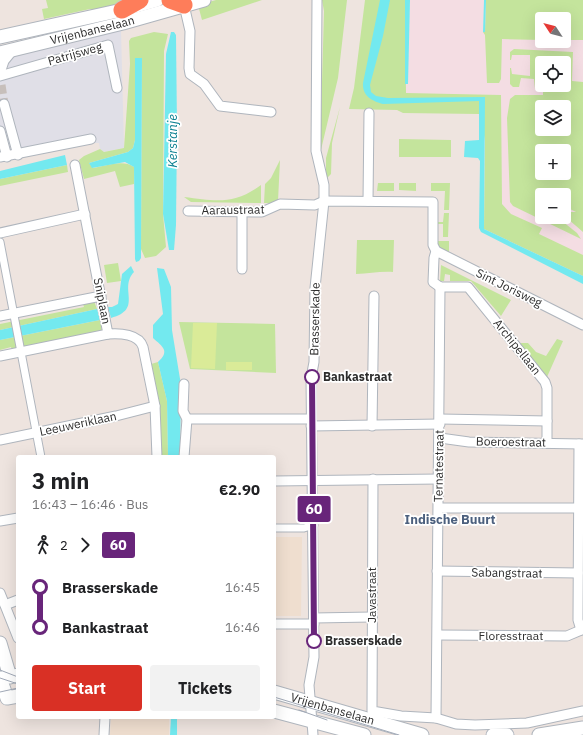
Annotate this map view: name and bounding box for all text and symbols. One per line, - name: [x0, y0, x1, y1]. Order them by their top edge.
- street label: Vrijenbanselaan: [48, 12, 136, 48]
- north arrow: [535, 12, 571, 48]
- map controls: [535, 12, 571, 224]
- street label: Patrijsweg: [46, 38, 104, 68]
- button: locate: [535, 56, 571, 92]
- button: layers: [535, 100, 571, 136]
- water label: Kerstanje: [164, 114, 181, 168]
- button: +: [535, 144, 571, 180]
- button: −: [535, 188, 571, 224]
- street label: Aaraustraat: [201, 201, 265, 218]
- street label: Sint Jorisweg: [474, 265, 545, 310]
- street label: Sniplaan: [91, 277, 114, 325]
- street label: Brasserskade: [306, 282, 323, 356]
- street label: Archipellaan: [490, 316, 544, 378]
- marker: Bankastraat: [304, 369, 320, 385]
- place label: Bankastraat: [323, 369, 393, 384]
- street label: Leeuweriklaan: [38, 408, 118, 439]
- street label: Ternatestraat: [430, 430, 447, 502]
- street label: Boeroestraat: [476, 433, 546, 450]
- text: 3 min: [32, 466, 89, 495]
- text: €2.90: [219, 480, 260, 499]
- text: 16:43 – 16:46 · Bus: [32, 496, 148, 513]
- line badge: 60: [296, 496, 332, 522]
- text: 60: [306, 500, 322, 518]
- district label: Indische Buurt: [405, 511, 495, 528]
- icon: walk: [32, 534, 54, 556]
- icon: forward: [74, 534, 96, 556]
- text: 60: [110, 536, 127, 554]
- text: 2: [60, 537, 68, 554]
- street label: Sabangstraat: [471, 564, 543, 581]
- street label: Javastraat: [364, 567, 379, 623]
- text: Brasserskade: [62, 578, 158, 597]
- text: 16:45: [225, 579, 260, 596]
- text: Bankastraat: [62, 618, 148, 637]
- text: 16:46: [225, 619, 260, 636]
- street label: Floresstraat: [479, 628, 543, 643]
- marker: Brasserskade: [306, 633, 322, 649]
- place label: Brasserskade: [325, 633, 402, 648]
- button: Start: [32, 665, 142, 711]
- button: Tickets: [150, 665, 260, 711]
- street label: Vrijenbanselaan: [289, 689, 376, 728]

